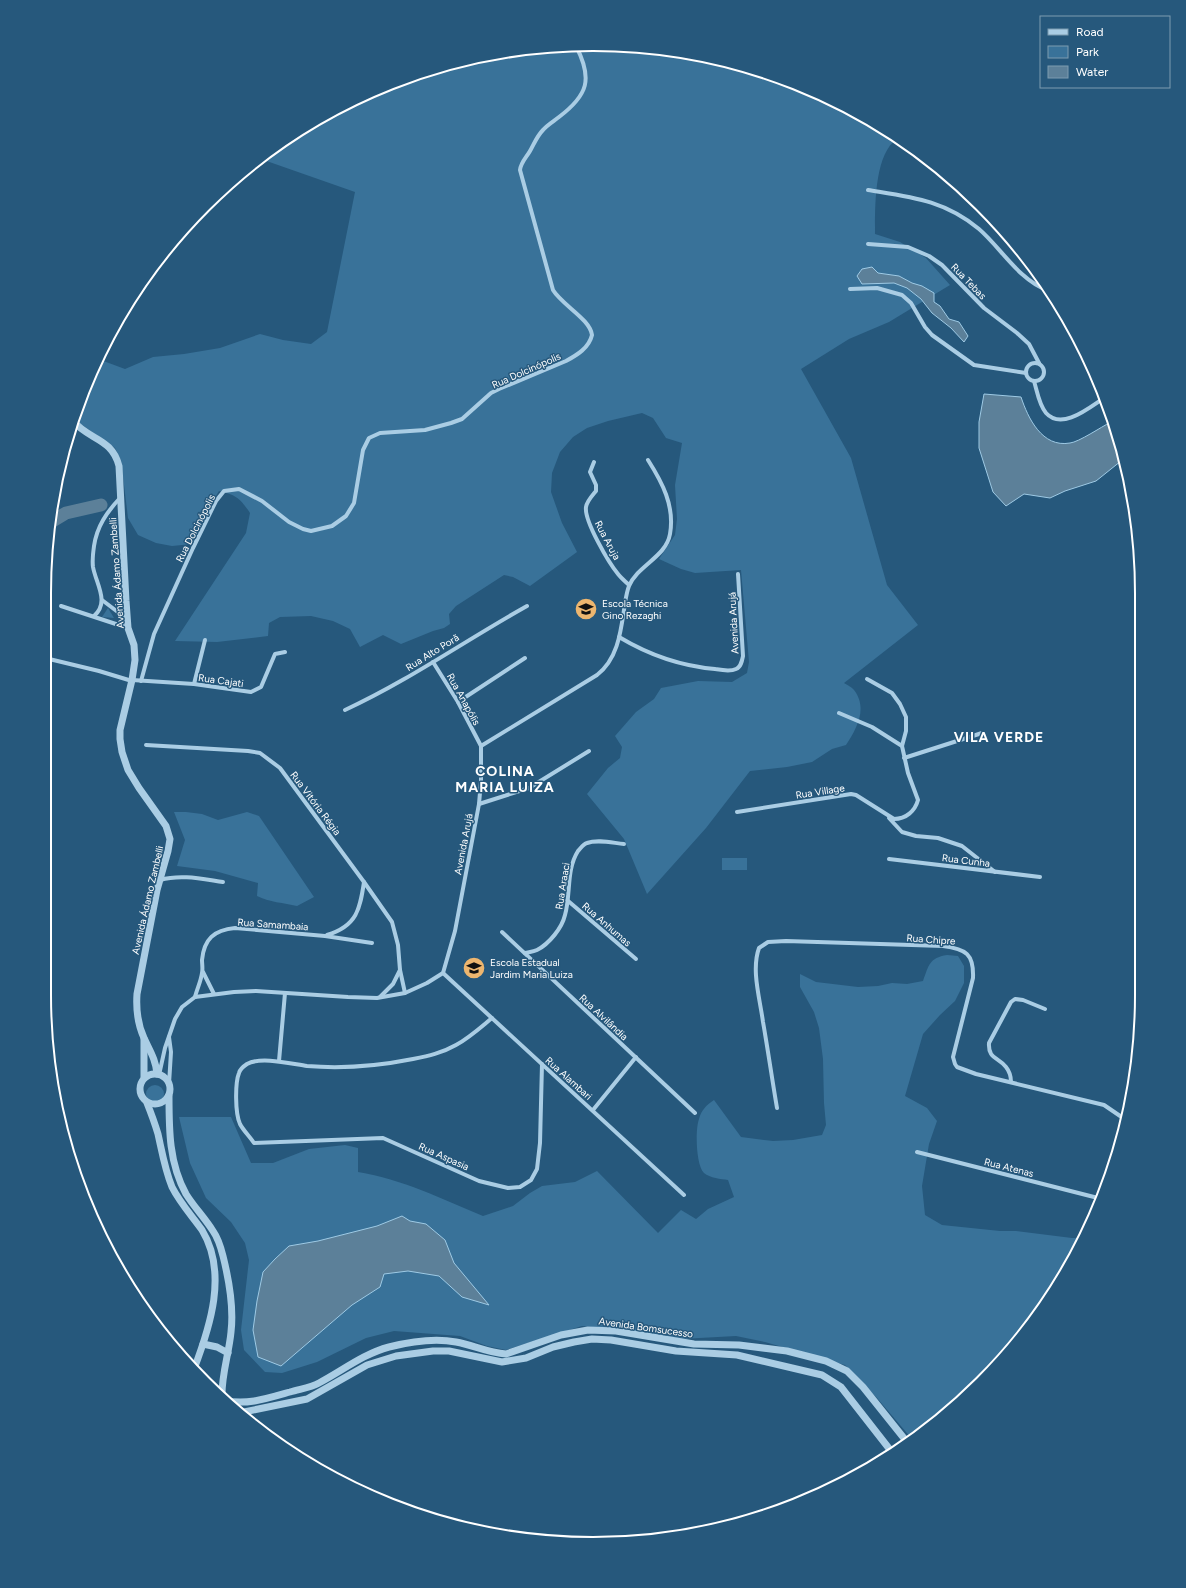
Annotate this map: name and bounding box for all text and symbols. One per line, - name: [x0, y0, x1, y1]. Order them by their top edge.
- legend: [1040, 16, 1170, 88]
- text: Road: [1076, 25, 1104, 39]
- text: Park: [1076, 45, 1099, 59]
- text: Water: [1076, 65, 1108, 79]
- street label: Rua Tebas: [948, 261, 989, 302]
- street label: Rua Dolcinópolis: [490, 349, 563, 392]
- street label: Rua Dolcinópolis: [173, 492, 218, 564]
- street label: Avenida Ádamo Zambelli: [106, 517, 127, 629]
- street label: Rua Aruja: [592, 518, 623, 562]
- street label: Avenida Arujá: [725, 592, 742, 654]
- school or university icon: Escola Técnica Gino Rezaghi: [573, 596, 599, 622]
- place label: Escola Técnica Gino Rezaghi: [602, 597, 668, 622]
- street label: Rua Alto Porã: [403, 631, 461, 674]
- street label: Rua Cajati: [197, 671, 244, 690]
- street label: Rua Anapólis: [444, 671, 483, 728]
- district label: VILA VERDE: [954, 729, 1044, 746]
- district label: COLINA MARIA LUIZA: [455, 763, 555, 796]
- street label: Rua Vitória Régia: [287, 769, 344, 838]
- street label: Rua Village: [795, 781, 846, 802]
- street label: Avenida Arujá: [451, 812, 476, 876]
- street label: Avenida Ádamo Zambelli: [129, 845, 166, 956]
- street label: Rua Cunha: [941, 851, 991, 870]
- street label: Rua Araaci: [552, 862, 573, 911]
- street label: Rua Anhumas: [579, 899, 634, 950]
- street label: Rua Samambaia: [237, 916, 309, 933]
- street label: Rua Chipre: [906, 931, 957, 948]
- school or university icon: Escola Estadual Jardim Maria Luiza: [461, 955, 487, 981]
- place label: Escola Estadual Jardim Maria Luiza: [490, 956, 573, 981]
- street label: Rua Alvilândia: [577, 991, 631, 1043]
- street label: Rua Alambari: [543, 1054, 595, 1103]
- street label: Rua Aspasia: [417, 1140, 471, 1173]
- street label: Rua Atenas: [983, 1155, 1035, 1180]
- street label: Avenida Bomsucesso: [598, 1314, 694, 1341]

